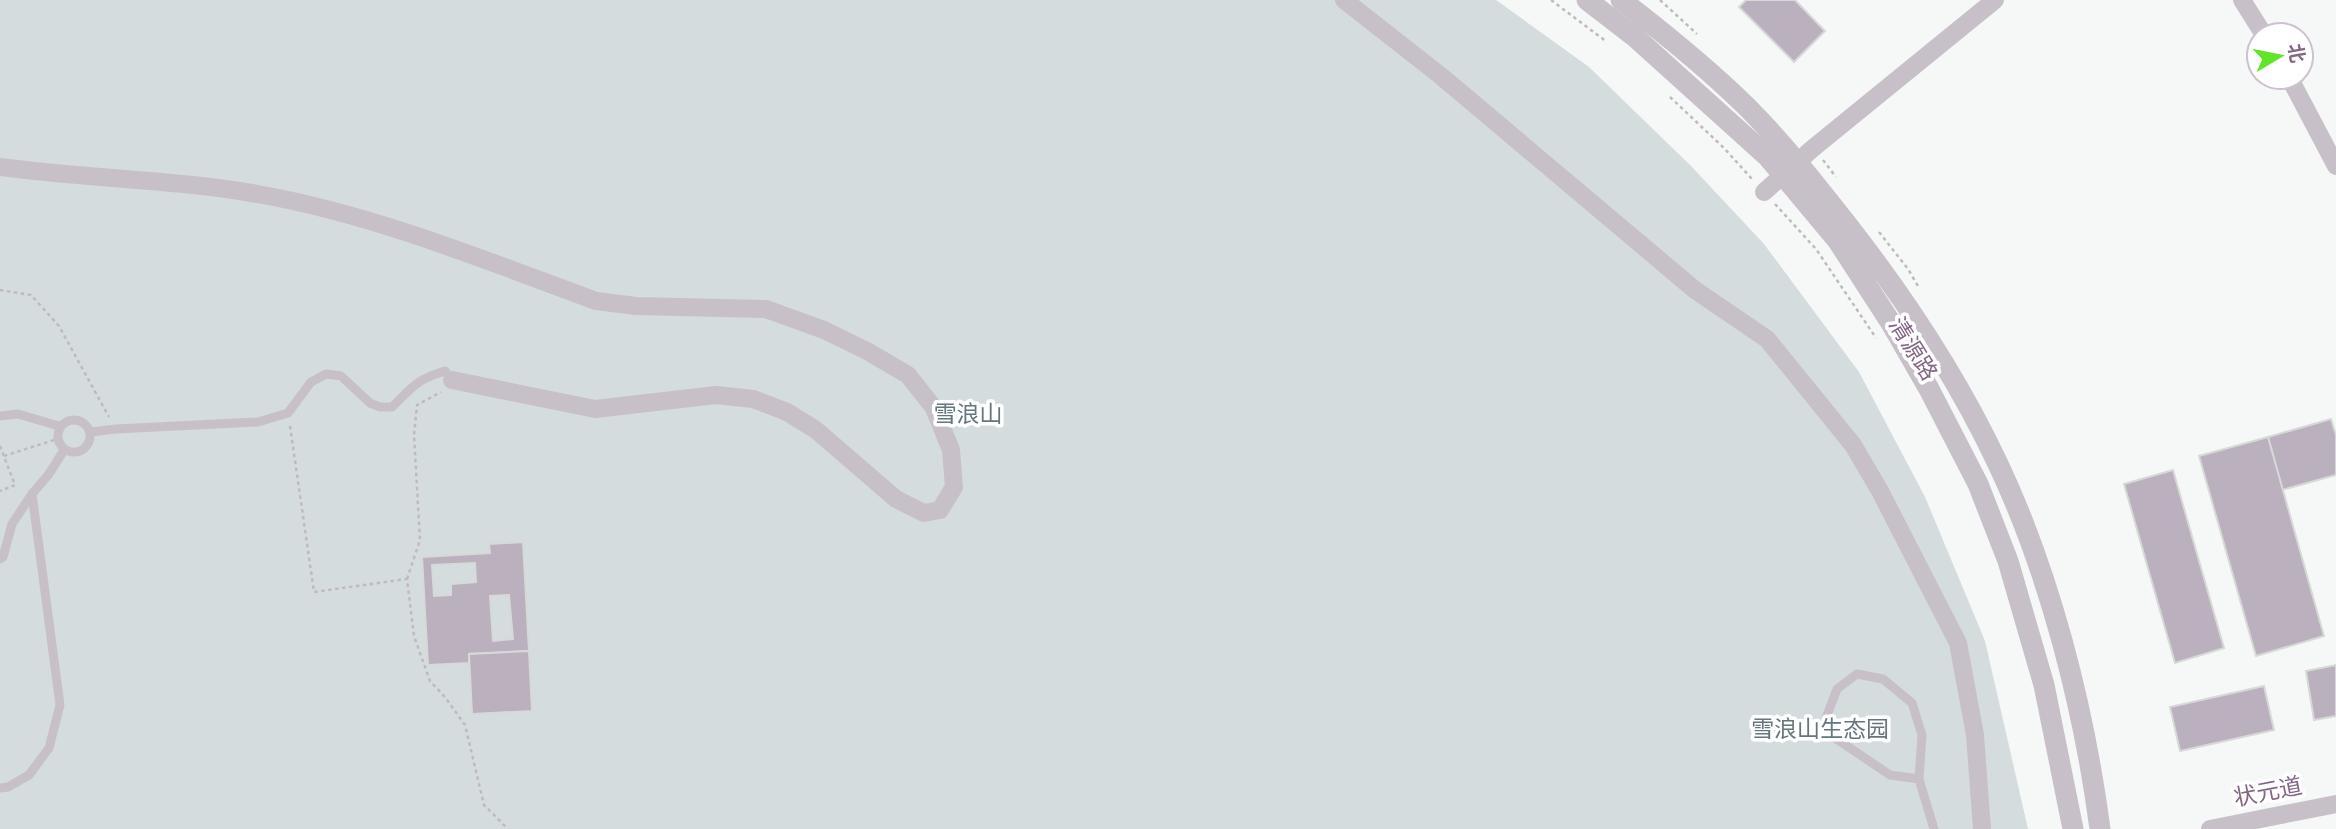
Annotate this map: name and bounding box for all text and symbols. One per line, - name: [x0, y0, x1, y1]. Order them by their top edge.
- north arrow: [2245, 21, 2315, 91]
- text: 北: [2283, 42, 2308, 64]
- street label: 清源路: [1883, 313, 1943, 385]
- park label: 雪浪山: [934, 401, 1003, 428]
- park label: 雪浪山生态园: [1751, 716, 1889, 743]
- street label: 状元道: [2232, 772, 2304, 812]

